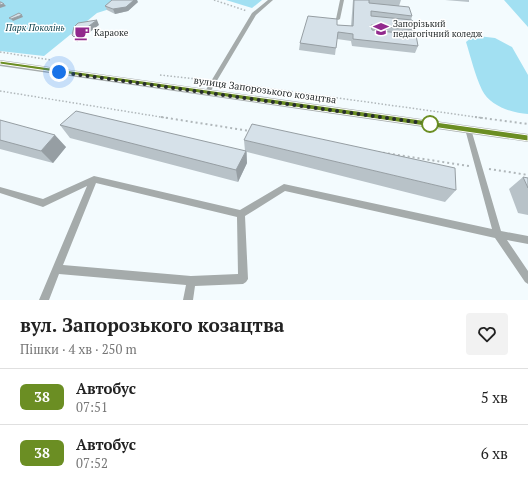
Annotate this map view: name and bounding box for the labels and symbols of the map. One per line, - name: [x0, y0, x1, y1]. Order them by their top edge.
- place label: Запорізький педагогічний коледж: [393, 18, 483, 40]
- school or university icon: Запорізький педагогічний коледж: [372, 20, 390, 38]
- park label: Парк Поколінь: [5, 22, 64, 34]
- cafe icon: Караоке: [73, 24, 91, 42]
- place label: Караоке: [94, 27, 129, 39]
- your location: [49, 62, 69, 82]
- street label: вулиця Запорозького козацтва: [193, 74, 337, 106]
- unlabelled marker: [421, 115, 439, 133]

